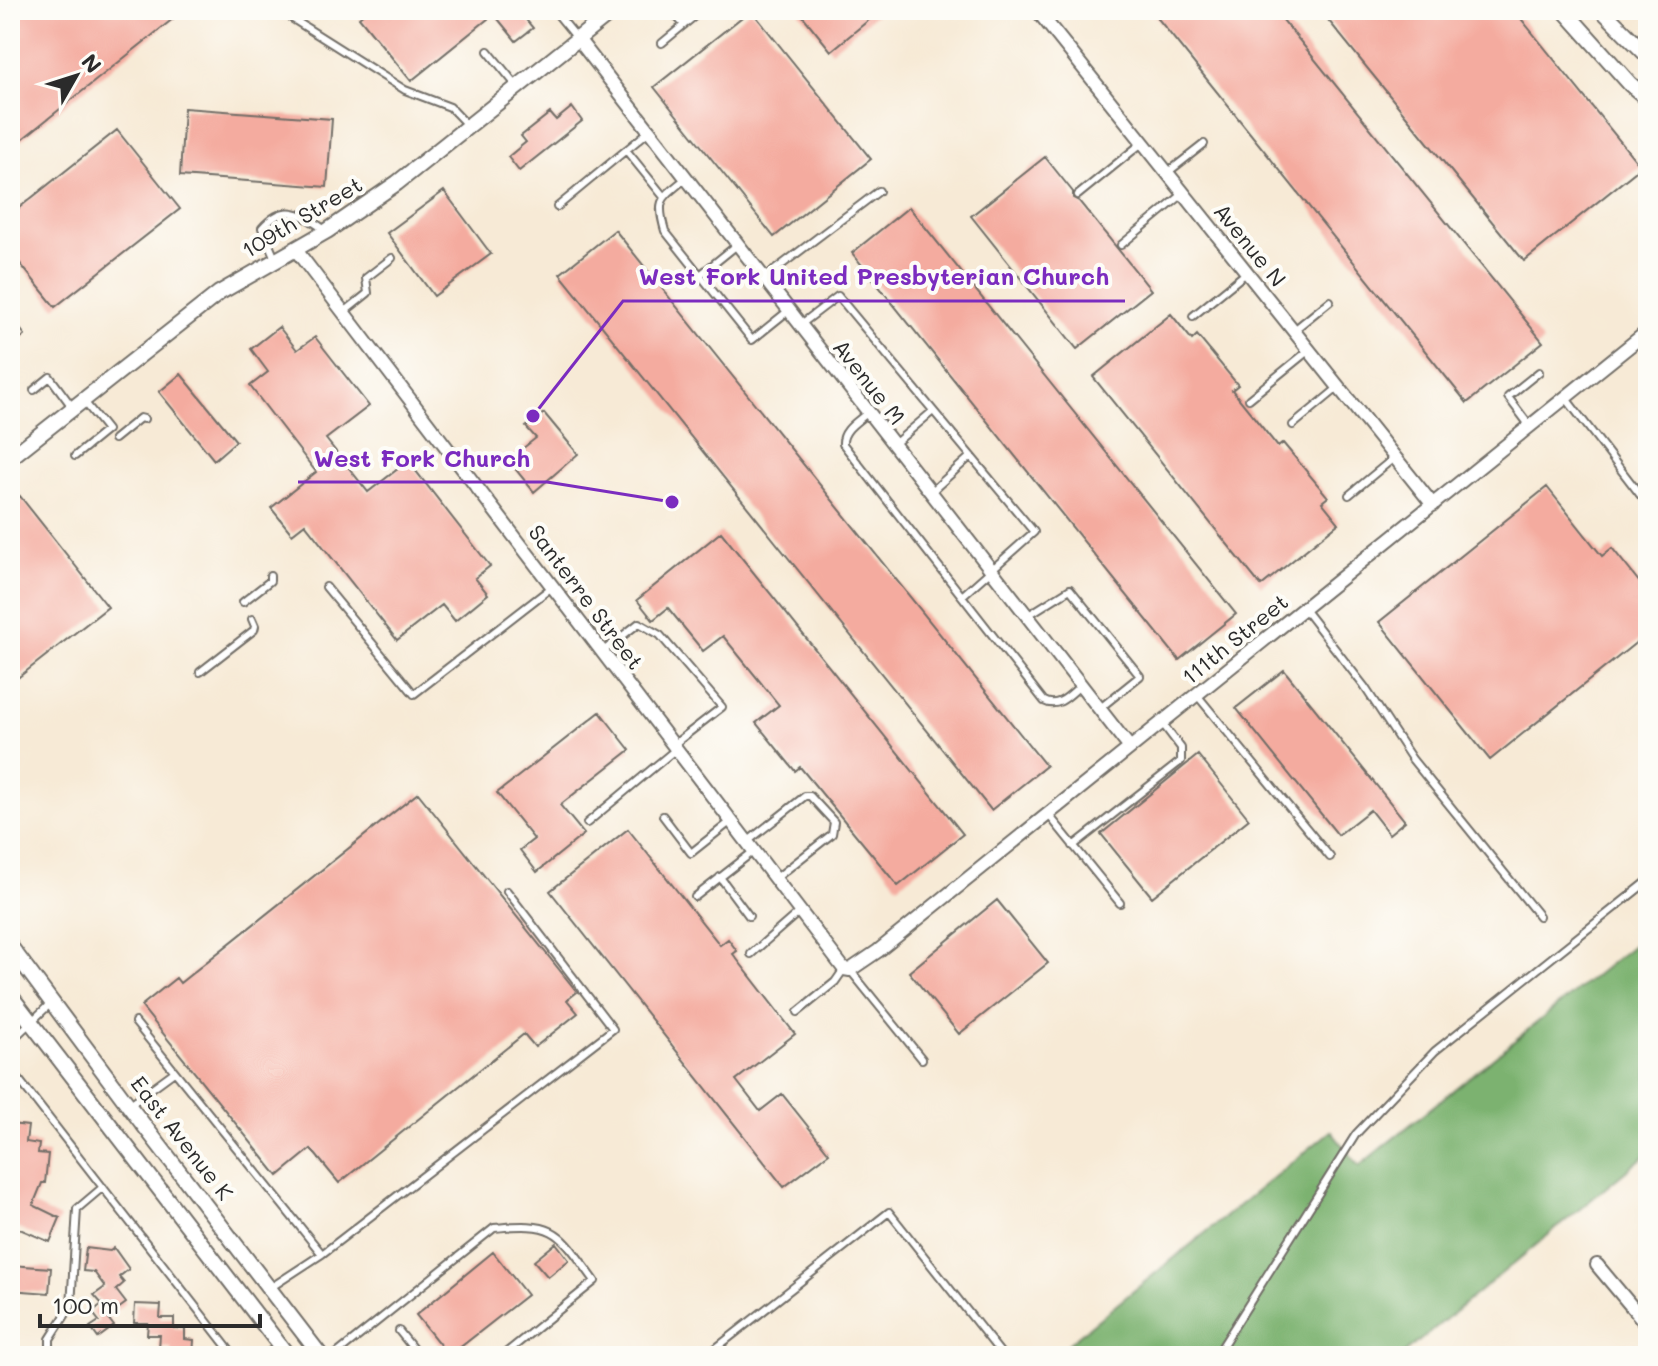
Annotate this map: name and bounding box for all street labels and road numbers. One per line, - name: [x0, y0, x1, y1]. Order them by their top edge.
- street label: 109th Street: [236, 169, 367, 264]
- street label: Avenue N: [1208, 197, 1293, 292]
- street label: Avenue M: [827, 333, 912, 430]
- street label: Santerre Street: [522, 518, 650, 675]
- street label: 111th Street: [1176, 587, 1294, 690]
- street label: East Avenue K: [125, 1070, 240, 1206]

